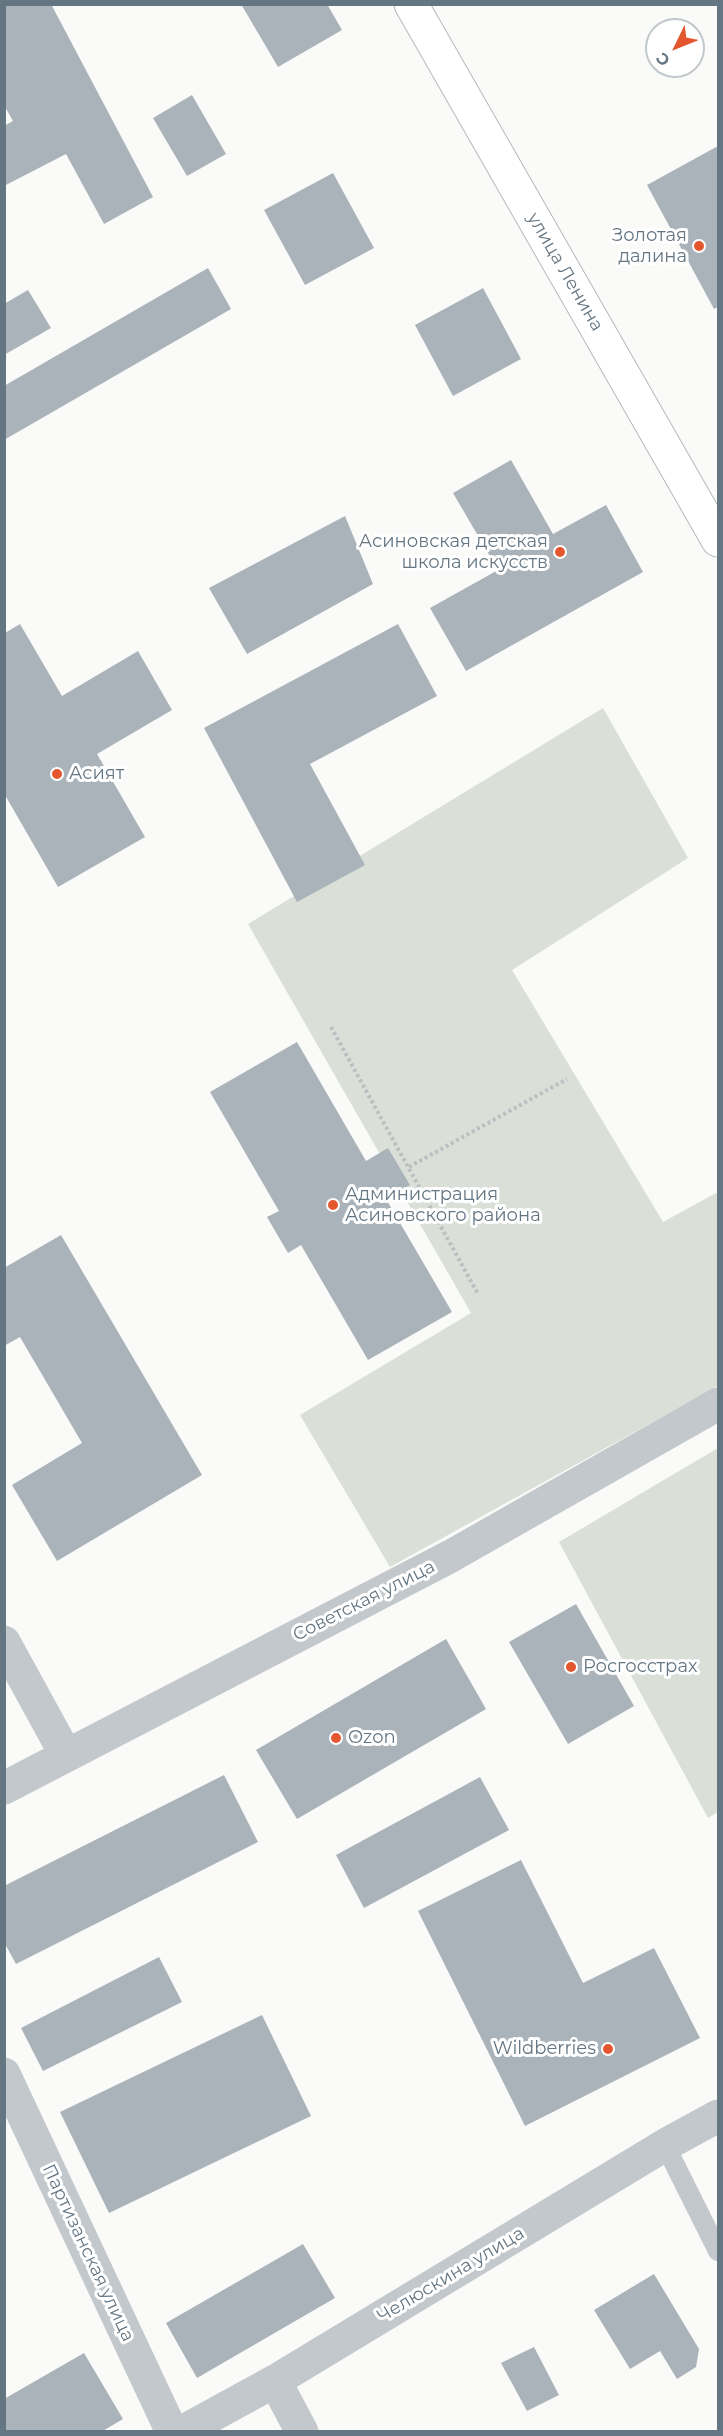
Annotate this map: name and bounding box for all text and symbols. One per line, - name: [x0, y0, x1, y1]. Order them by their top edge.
- north arrow: [645, 18, 705, 78]
- text: С: [652, 49, 674, 70]
- street label: улица Ленина: [522, 209, 608, 335]
- place label: Золотая далина: [612, 225, 687, 268]
- marker: Золотая далина: [692, 239, 706, 253]
- place label: Асиновская детская школа искусств: [359, 531, 548, 574]
- marker: Асиновская детская школа искусств: [553, 545, 567, 559]
- place label: Асият: [69, 763, 124, 785]
- marker: Асият: [50, 767, 64, 781]
- place label: Администрация Асиновского района: [345, 1184, 541, 1226]
- marker: Администрация Асиновского района: [326, 1198, 340, 1212]
- street label: Советская улица: [289, 1556, 439, 1646]
- place label: Росгосстрах: [583, 1656, 697, 1678]
- marker: Росгосстрах: [564, 1660, 578, 1674]
- place label: Ozon: [348, 1727, 396, 1749]
- marker: Ozon: [329, 1731, 343, 1745]
- place label: Wildberries: [493, 2038, 596, 2060]
- marker: Wildberries: [601, 2042, 615, 2056]
- street label: Партизанская улица: [37, 2161, 139, 2345]
- street label: Челюскина улица: [374, 2223, 528, 2327]

